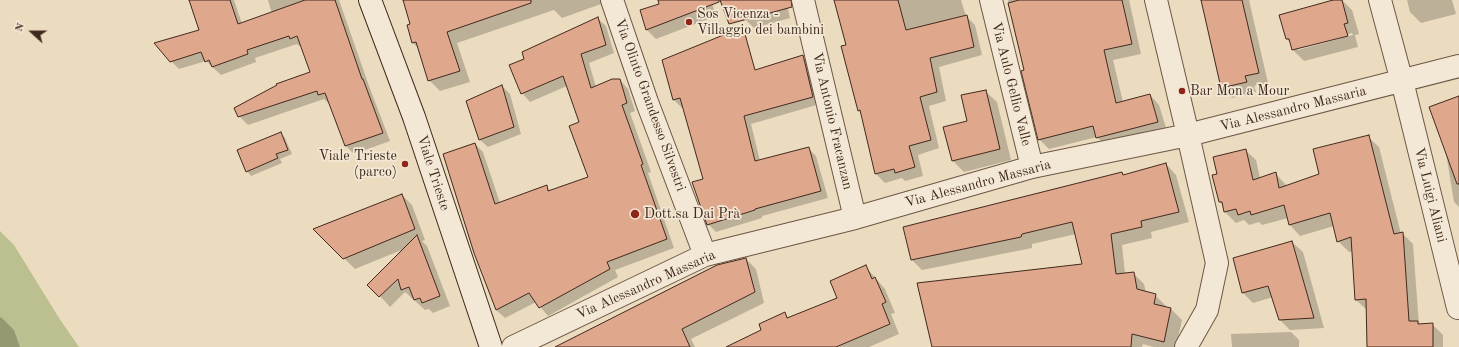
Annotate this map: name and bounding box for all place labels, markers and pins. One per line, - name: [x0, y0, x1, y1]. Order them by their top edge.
- place label: Sos Vicenza - Villaggio dei bambini: [697, 6, 824, 38]
- marker: Sos Vicenza - Villaggio dei bambini: [684, 17, 694, 27]
- place label: Bar Mon a Mour: [1190, 83, 1289, 99]
- marker: Bar Mon a Mour: [1177, 86, 1187, 96]
- place label: Viale Trieste (parco): [319, 148, 397, 180]
- marker: Viale Trieste (parco): [400, 159, 410, 169]
- place label: Dott.sa Dai Prà: [644, 206, 740, 222]
- marker: Dott.sa Dai Prà: [629, 208, 641, 220]

